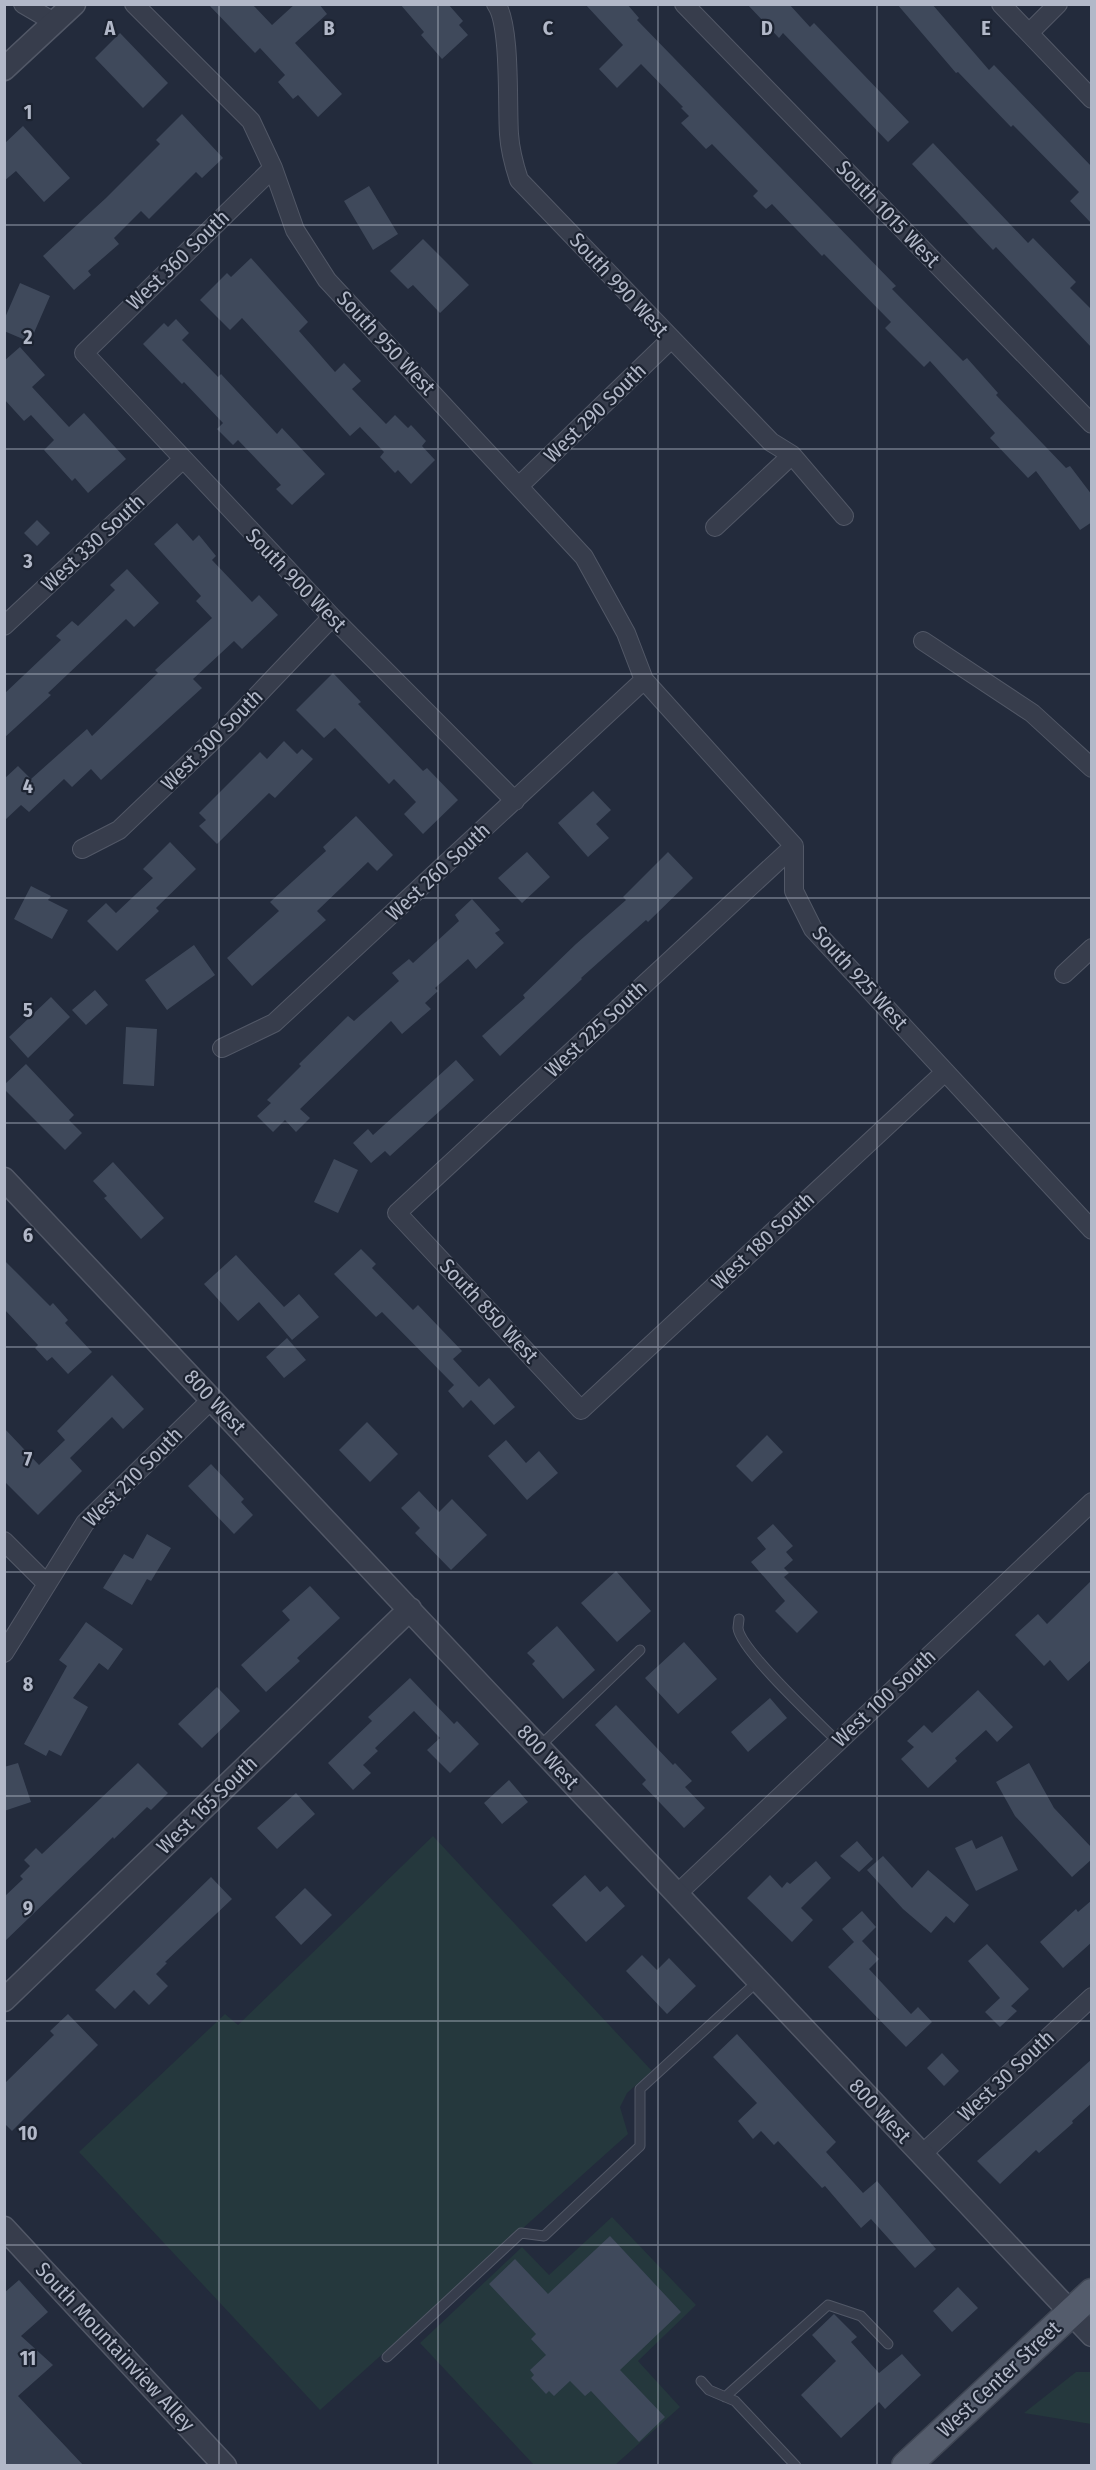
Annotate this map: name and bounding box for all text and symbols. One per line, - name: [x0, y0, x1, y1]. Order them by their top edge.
- text: A: [104, 16, 117, 40]
- text: B: [323, 16, 335, 40]
- text: C: [543, 16, 554, 40]
- text: D: [761, 16, 773, 40]
- text: E: [981, 16, 991, 40]
- text: 1: [24, 100, 32, 124]
- street label: South 1015 West: [831, 155, 946, 273]
- street label: West 360 South: [121, 205, 235, 315]
- street label: South 990 West: [564, 227, 674, 343]
- street label: South 950 West: [331, 286, 441, 401]
- text: 2: [22, 325, 33, 349]
- street label: West 290 South: [538, 358, 652, 468]
- street label: West 330 South: [36, 489, 150, 597]
- street label: South 900 West: [240, 523, 352, 637]
- text: 3: [22, 549, 33, 573]
- street label: West 300 South: [156, 684, 268, 796]
- text: 4: [23, 774, 33, 798]
- street label: West 260 South: [381, 817, 495, 927]
- street label: South 925 West: [807, 921, 913, 1035]
- street label: West 225 South: [540, 975, 652, 1083]
- text: 5: [23, 998, 33, 1022]
- street label: West 180 South: [706, 1187, 820, 1295]
- text: 6: [23, 1223, 33, 1247]
- street label: South 850 West: [434, 1253, 544, 1369]
- street label: 800 West: [179, 1364, 252, 1440]
- street label: West 210 South: [78, 1422, 188, 1532]
- text: 7: [24, 1447, 33, 1471]
- street label: West 100 South: [827, 1643, 941, 1753]
- text: 8: [23, 1672, 34, 1696]
- street label: 800 West: [512, 1719, 585, 1795]
- street label: West 165 South: [151, 1750, 263, 1860]
- text: 9: [23, 1896, 33, 1920]
- street label: West 30 South: [952, 2025, 1060, 2127]
- street label: 800 West: [844, 2073, 917, 2149]
- text: 10: [18, 2121, 38, 2145]
- street label: South Mountainview Alley: [30, 2257, 201, 2437]
- street label: West Center Street: [932, 2315, 1066, 2443]
- text: 11: [20, 2346, 36, 2370]

